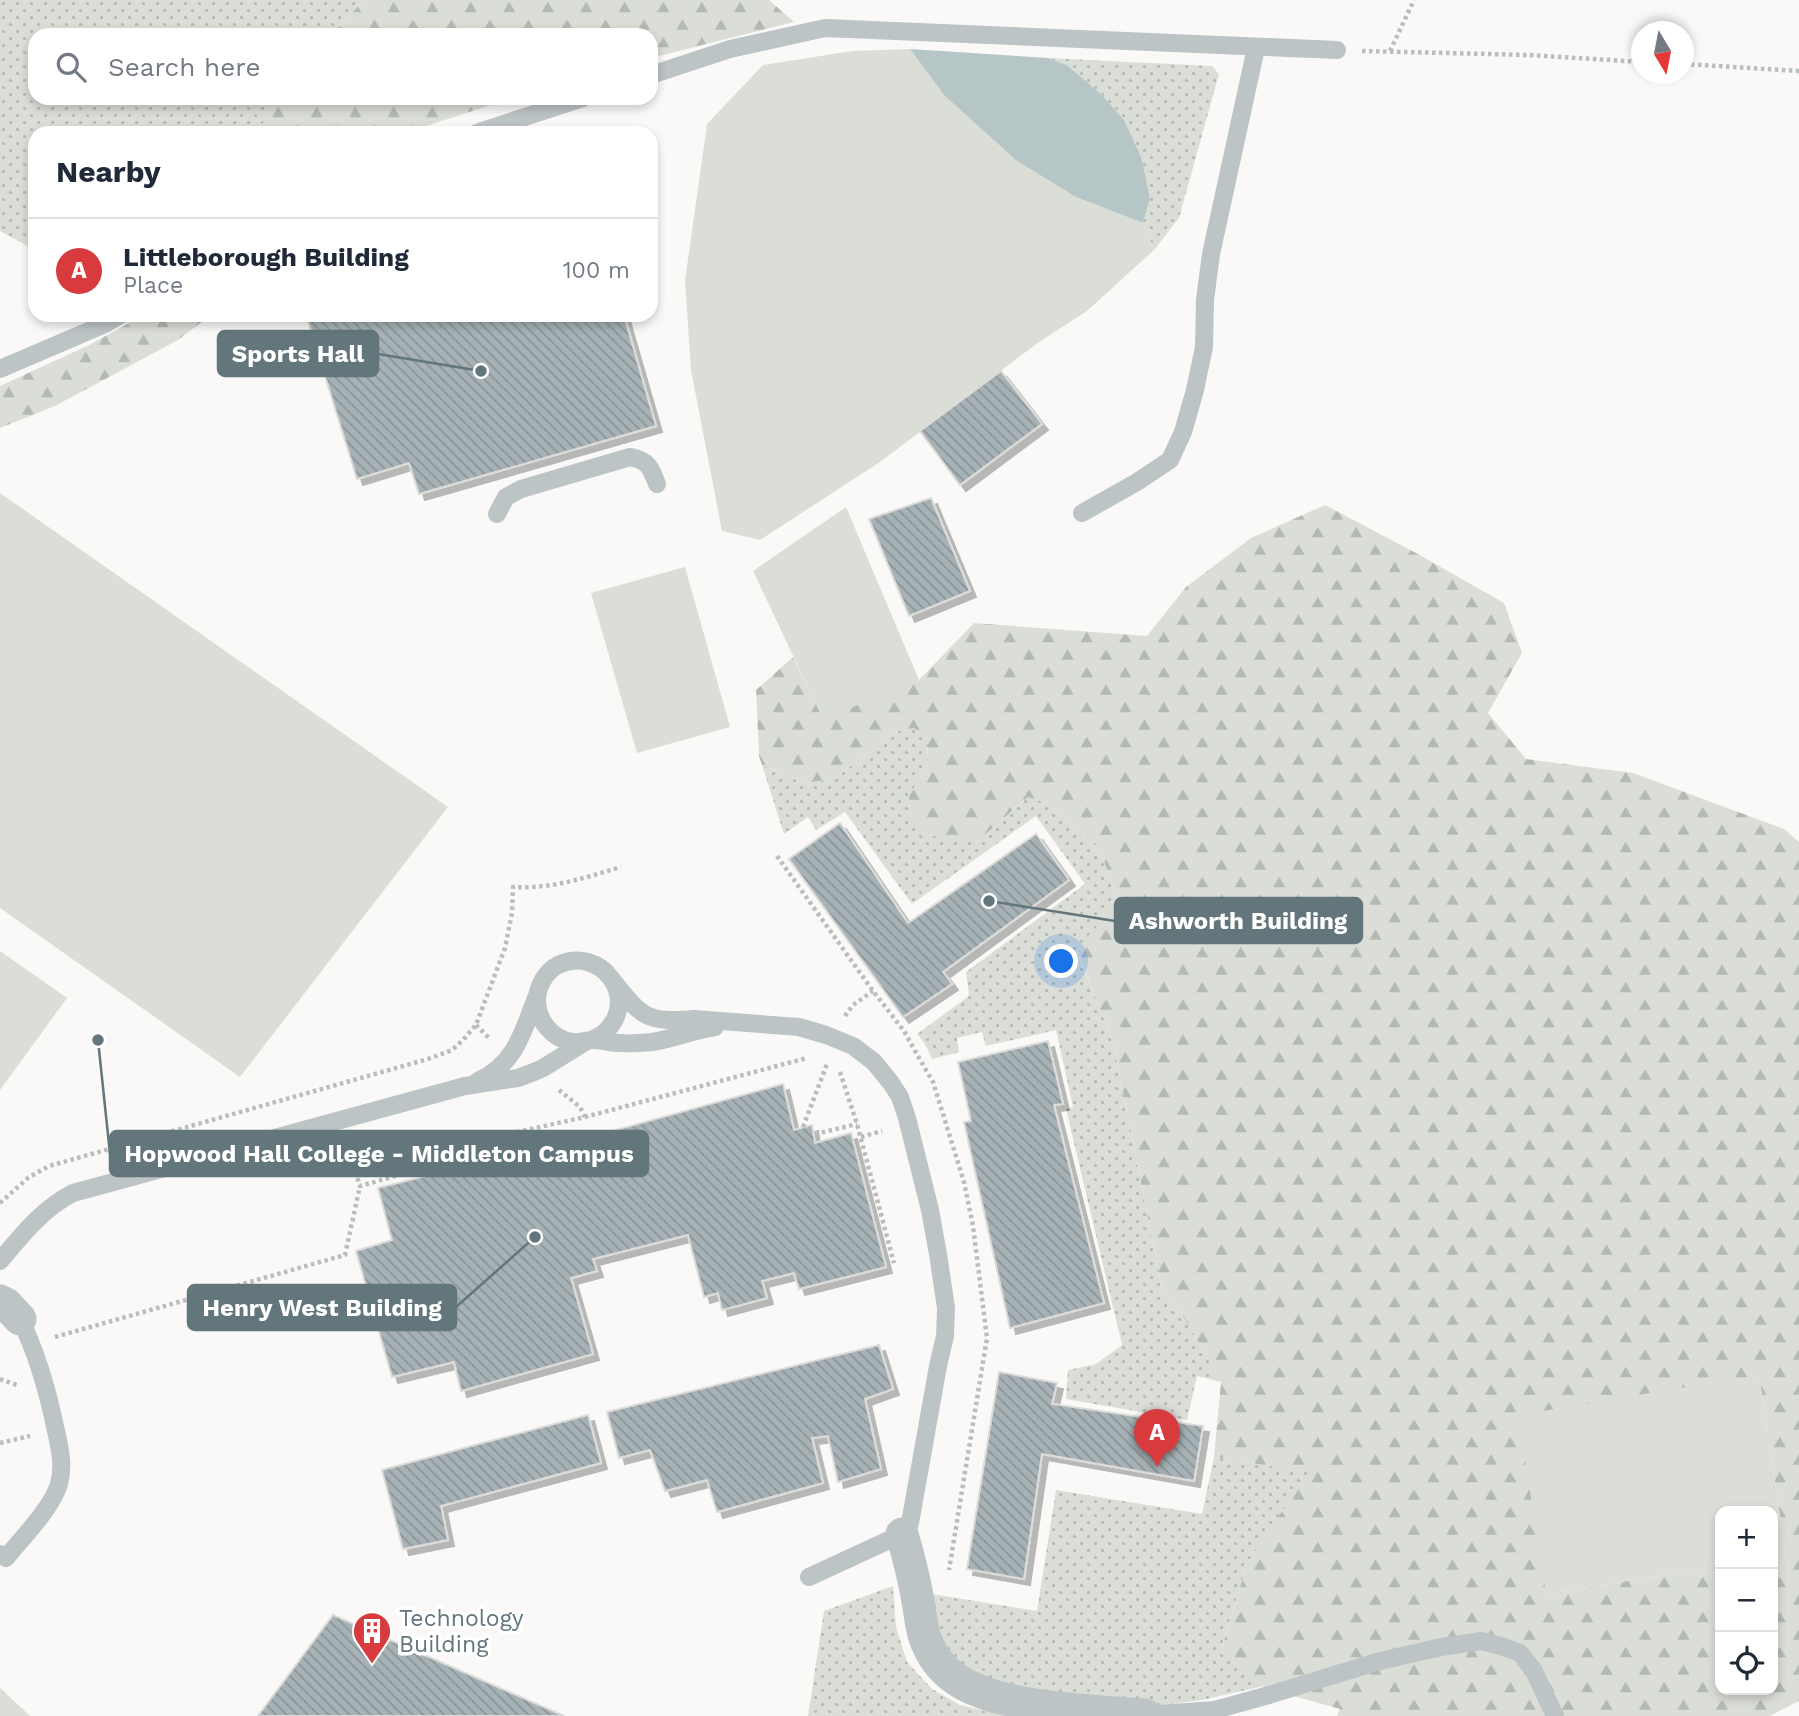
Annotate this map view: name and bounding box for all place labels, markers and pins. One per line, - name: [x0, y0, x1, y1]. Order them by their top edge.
- callout: Sports Hall: [218, 331, 378, 376]
- callout: Ashworth Building: [1115, 898, 1362, 943]
- callout: Hopwood Hall College - Middleton Campus: [110, 1131, 648, 1176]
- callout: Henry West Building: [188, 1285, 456, 1330]
- pin: A: [1134, 1409, 1180, 1467]
- place label: Technology Building: [399, 1605, 524, 1658]
- building icon: Technology Building: [351, 1610, 393, 1665]

